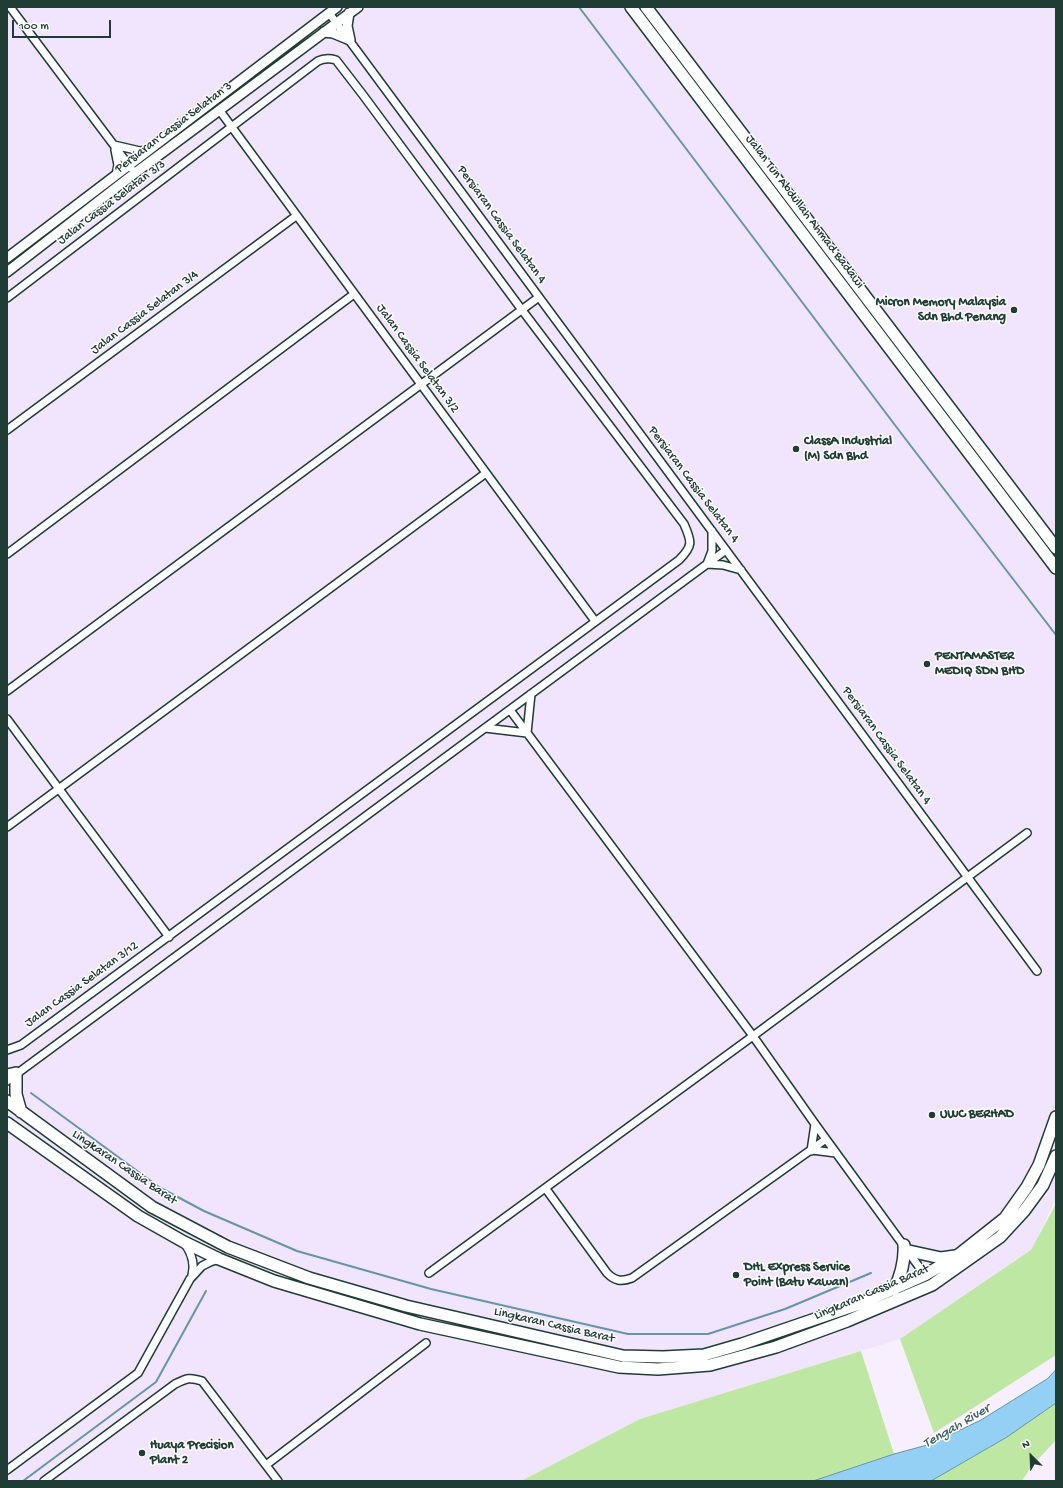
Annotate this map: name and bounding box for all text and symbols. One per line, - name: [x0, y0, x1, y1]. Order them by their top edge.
- scale bar: [14, 12, 113, 38]
- text: 100 m: [19, 20, 49, 34]
- street label: Persiaran Cassia Selatan 3: [112, 79, 236, 177]
- street label: Jalan Tun Abdullah Ahmad Badawi: [741, 132, 867, 292]
- street label: Jalan Cassia Selatan 3/3: [55, 157, 169, 249]
- street label: Persiaran Cassia Selatan 4: [453, 163, 549, 287]
- street label: Jalan Cassia Selatan 3/4: [88, 267, 202, 359]
- place label: Micron Memory Malaysia Sdn Bhd Penang: [876, 295, 1006, 326]
- street label: Jalan Cassia Selatan 3/2: [372, 301, 462, 417]
- marker: Micron Memory Malaysia Sdn Bhd Penang: [1009, 305, 1019, 315]
- street label: Persiaran Cassia Selatan 4: [644, 424, 742, 546]
- place label: ClassA Industrial (M) Sdn Bhd: [804, 434, 892, 465]
- marker: ClassA Industrial (M) Sdn Bhd: [791, 444, 801, 454]
- place label: PENTAMASTER MEDIQ SDN BHD: [935, 649, 1024, 680]
- marker: PENTAMASTER MEDIQ SDN BHD: [922, 659, 932, 669]
- street label: Persiaran Cassia Selatan 4: [838, 684, 934, 808]
- street label: Jalan Cassia Selatan 3/12: [22, 939, 142, 1031]
- place label: UWC BERHAD: [940, 1107, 1014, 1123]
- marker: UWC BERHAD: [927, 1110, 937, 1120]
- street label: Lingkaran Cassia Barat: [69, 1127, 179, 1209]
- place label: DHL Express Service Point (Batu Kawan): [744, 1260, 850, 1291]
- street label: Lingkaran Cassia Barat: [812, 1262, 932, 1324]
- marker: DHL Express Service Point (Batu Kawan): [731, 1270, 741, 1280]
- street label: Lingkaran Cassia Barat: [492, 1305, 616, 1347]
- water label: Tengah River: [921, 1401, 993, 1453]
- north arrow: [1011, 1436, 1051, 1476]
- place label: Huaya Precision Plant 2: [150, 1438, 234, 1469]
- text: N: [1020, 1438, 1032, 1452]
- marker: Huaya Precision Plant 2: [137, 1448, 147, 1458]

